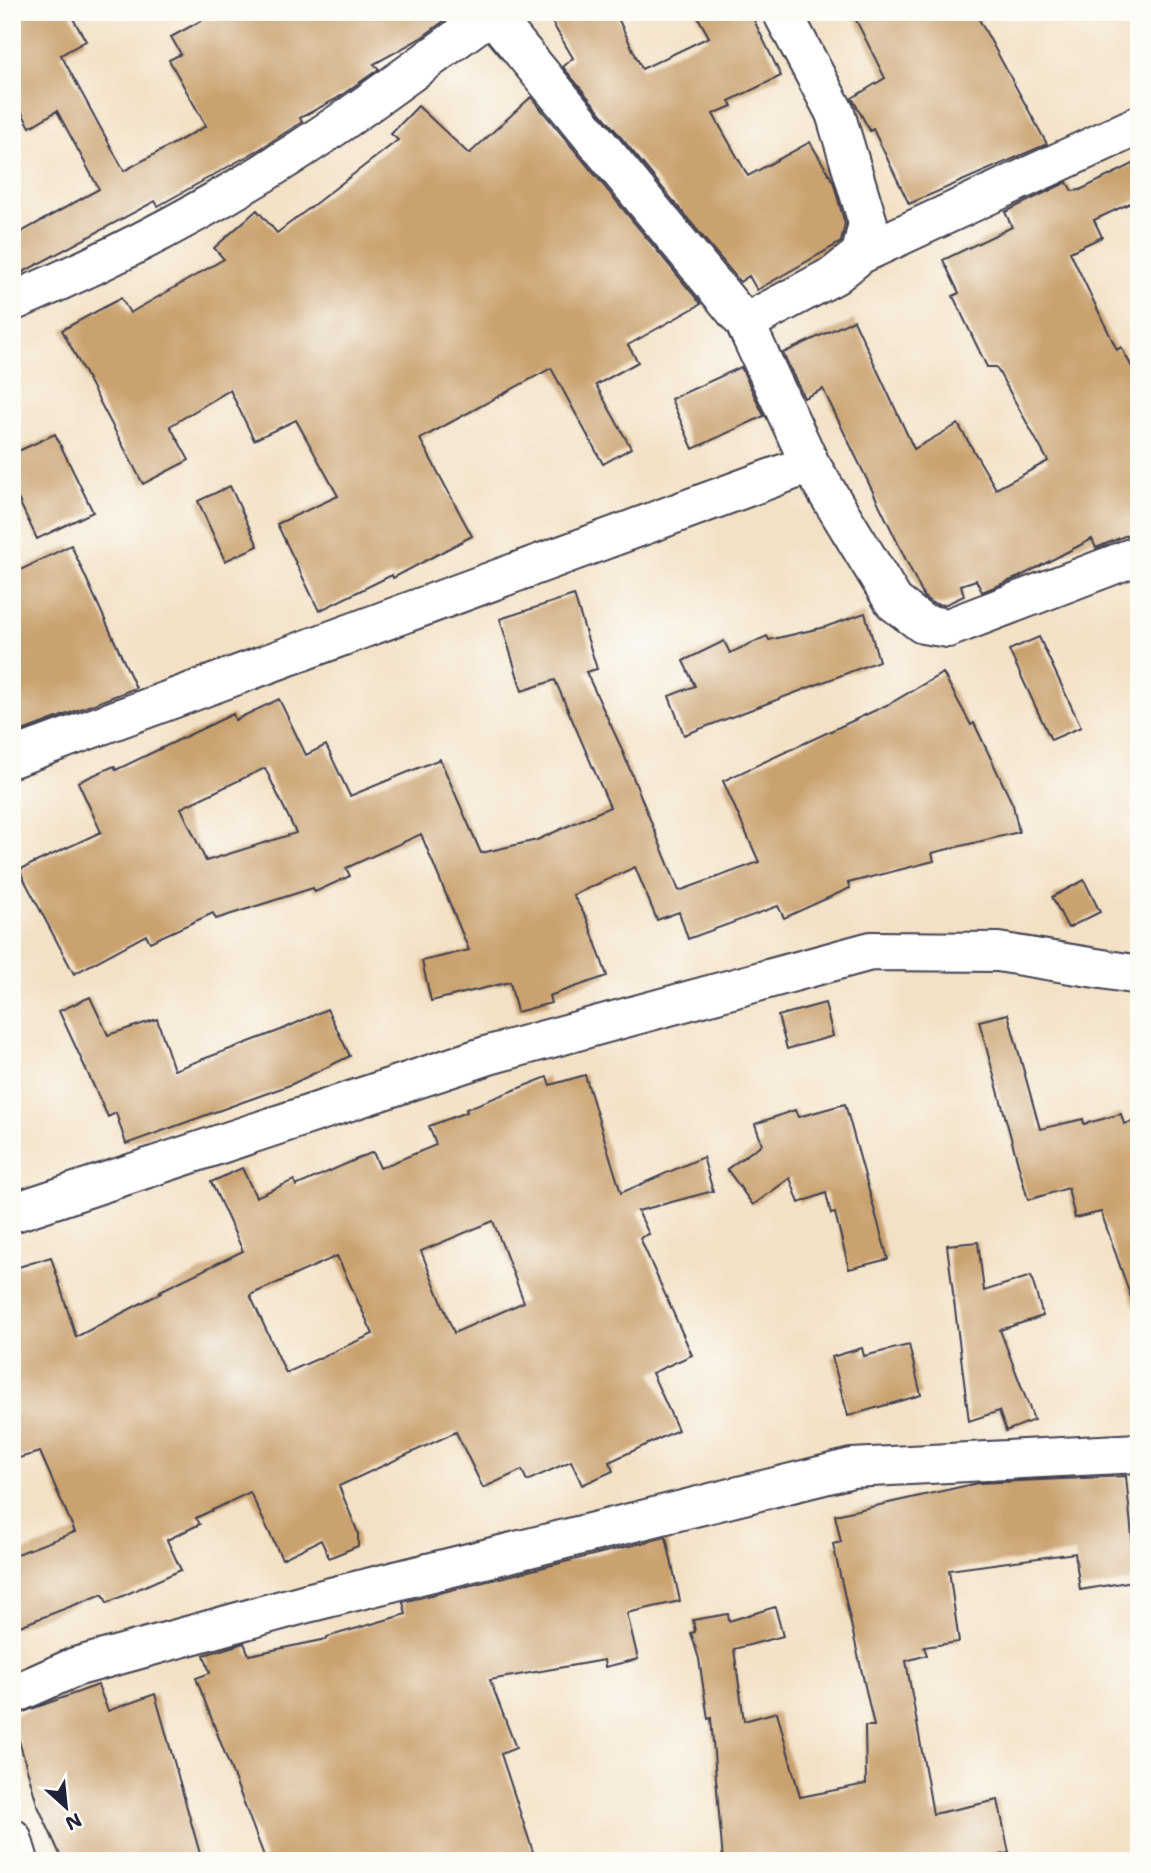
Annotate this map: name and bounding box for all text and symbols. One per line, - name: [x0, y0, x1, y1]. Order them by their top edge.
- north arrow: [32, 1772, 102, 1842]
- text: N: [61, 1807, 86, 1836]

